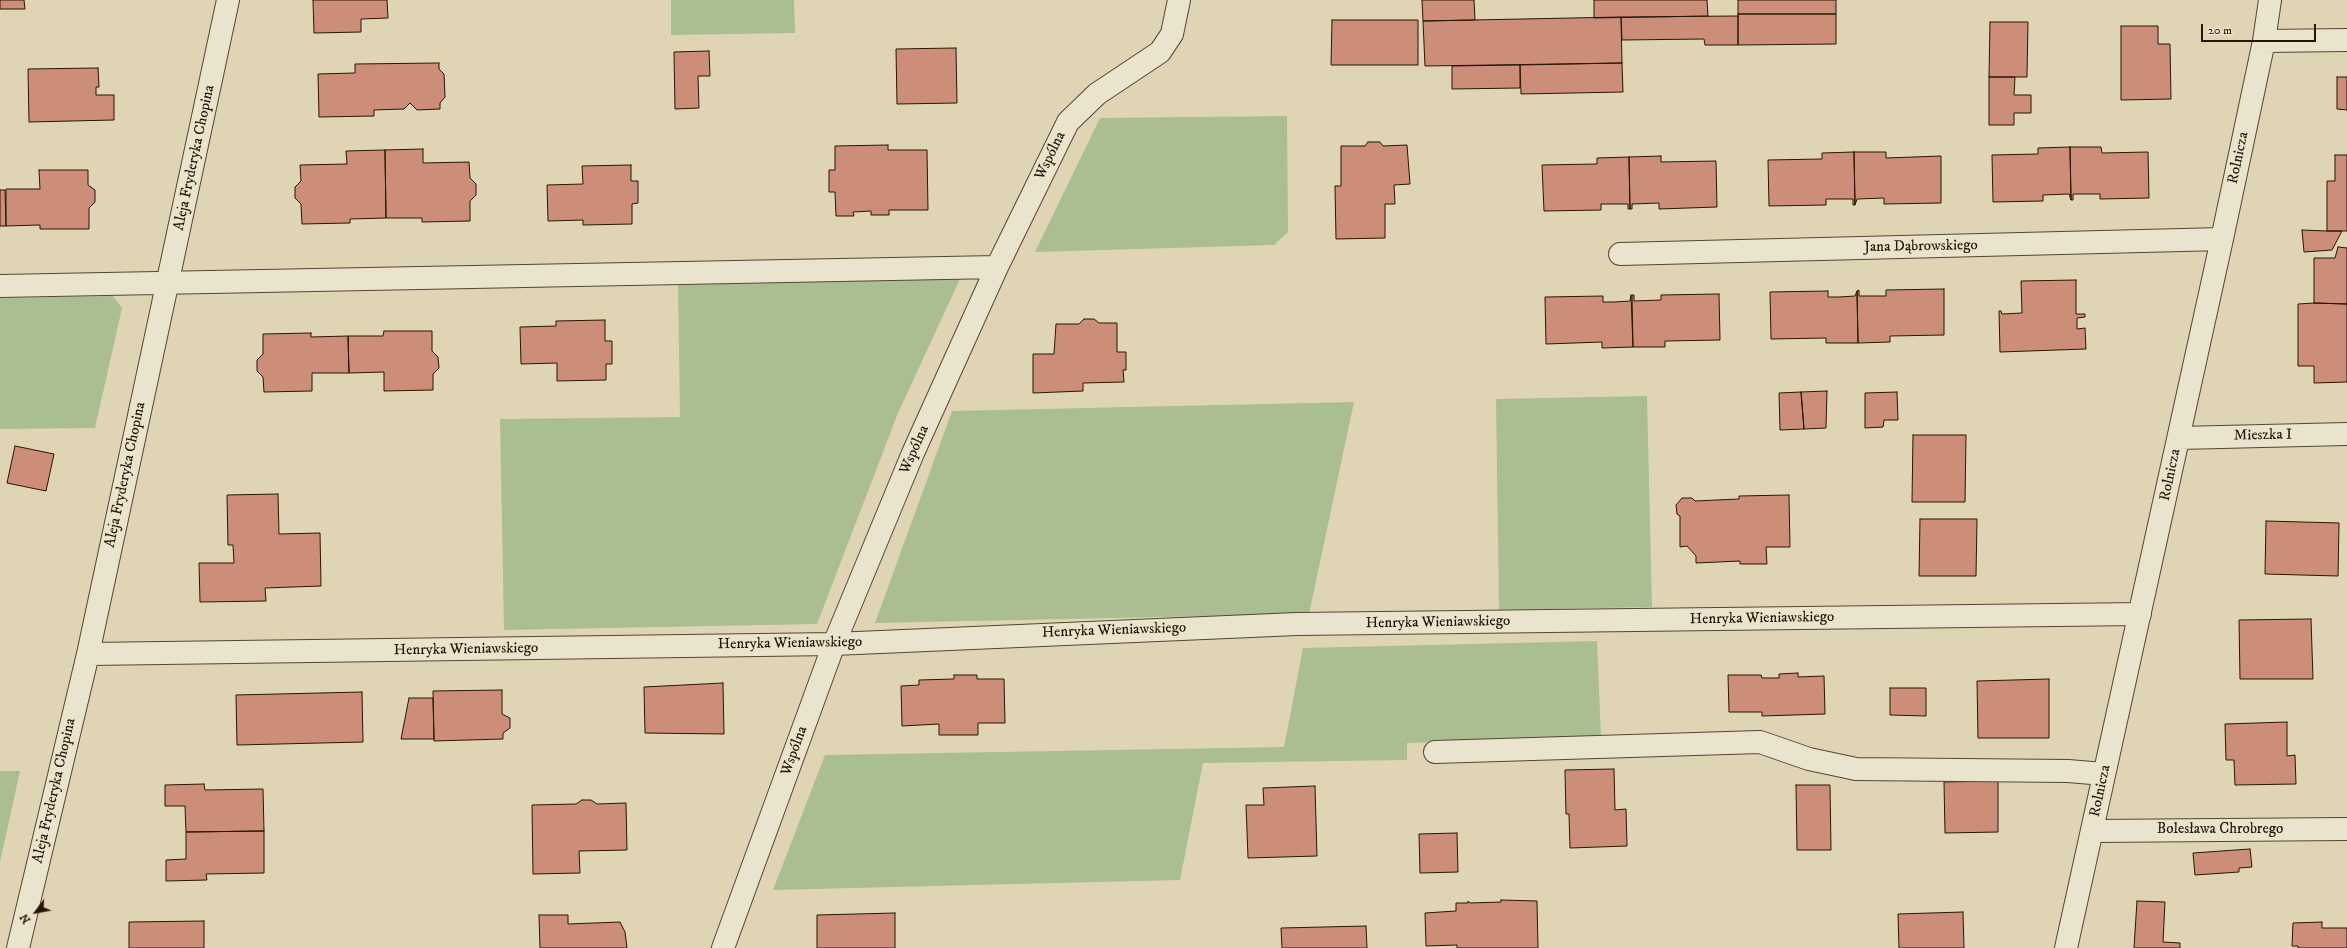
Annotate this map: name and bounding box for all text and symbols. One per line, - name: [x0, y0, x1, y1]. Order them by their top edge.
- scale bar: [2203, 16, 2318, 42]
- text: 20 m: [2208, 23, 2232, 38]
- street label: Aleja Fryderyka Chopina: [171, 84, 219, 232]
- street label: Wspólna: [1032, 129, 1070, 183]
- street label: Rolnicza: [2225, 130, 2253, 186]
- street label: Jana Dąbrowskiego: [1864, 237, 1978, 257]
- street label: Aleja Fryderyka Chopina: [102, 401, 150, 549]
- street label: Wspólna: [896, 423, 934, 477]
- street label: Mieszka I: [2234, 426, 2292, 446]
- street label: Rolnicza: [2157, 447, 2185, 503]
- street label: Henryka Wieniawskiego: [1690, 609, 1834, 629]
- street label: Henryka Wieniawskiego: [1366, 613, 1510, 633]
- street label: Henryka Wieniawskiego: [1042, 619, 1186, 643]
- street label: Henryka Wieniawskiego: [718, 634, 862, 654]
- street label: Henryka Wieniawskiego: [394, 640, 538, 660]
- street label: Aleja Fryderyka Chopina: [30, 717, 80, 865]
- street label: Wspólna: [778, 724, 812, 778]
- street label: Rolnicza: [2087, 763, 2115, 819]
- street label: Bolesława Chrobrego: [2157, 821, 2283, 839]
- north arrow: [16, 892, 56, 932]
- text: N: [17, 911, 34, 926]

